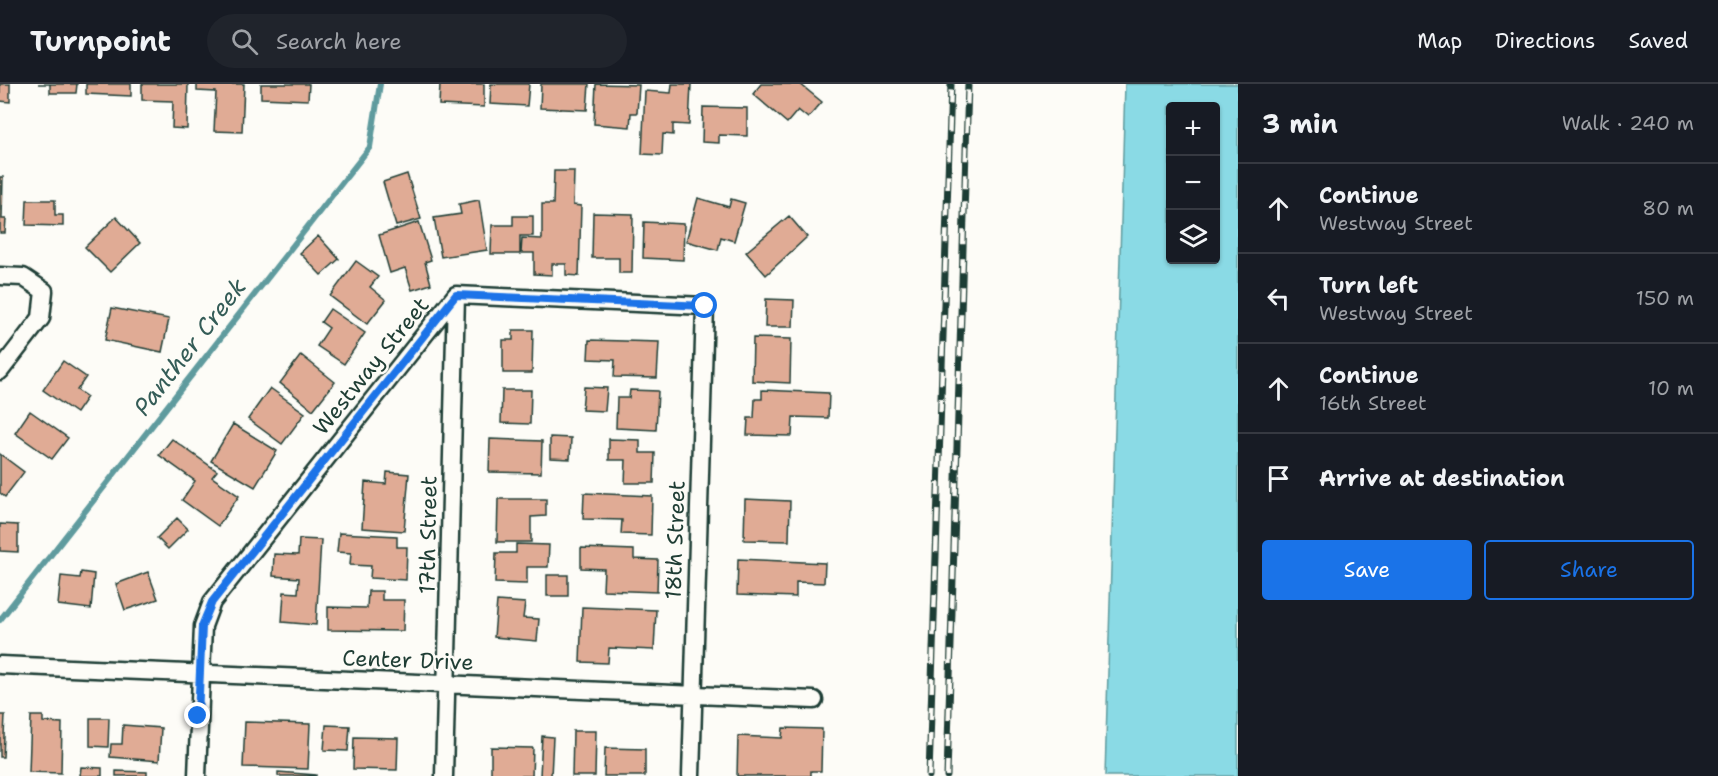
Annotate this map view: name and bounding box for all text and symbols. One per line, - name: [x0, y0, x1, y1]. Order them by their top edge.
- search box: [207, 14, 627, 68]
- text: Turnpoint: [30, 22, 171, 60]
- icon: search: [228, 25, 261, 58]
- text: Search here: [276, 27, 402, 56]
- text: Map: [1417, 27, 1462, 55]
- text: Directions: [1495, 27, 1595, 55]
- text: Saved: [1628, 27, 1688, 55]
- map controls: [1166, 102, 1220, 264]
- button: +: [1166, 102, 1220, 156]
- text: 3 min: [1262, 106, 1338, 141]
- text: Walk · 240 m: [1562, 110, 1694, 136]
- button: −: [1166, 156, 1220, 210]
- text: Continue: [1319, 181, 1419, 210]
- icon: ahead: [1262, 192, 1295, 225]
- text: 80 m: [1642, 195, 1694, 221]
- button: layers: [1166, 210, 1220, 264]
- text: Westway Street: [1319, 210, 1473, 236]
- text: Turn left: [1319, 271, 1418, 300]
- water label: Panther Creek: [126, 272, 254, 422]
- icon: left: [1262, 282, 1295, 315]
- text: 150 m: [1636, 285, 1694, 311]
- street label: Westway Street: [306, 291, 436, 441]
- route start: [691, 292, 717, 318]
- text: Westway Street: [1319, 300, 1473, 326]
- text: Continue: [1319, 361, 1419, 390]
- icon: ahead: [1262, 372, 1295, 405]
- text: 10 m: [1648, 375, 1694, 401]
- text: 16th Street: [1319, 390, 1427, 416]
- icon: arrive: [1262, 462, 1295, 495]
- text: Arrive at destination: [1319, 464, 1565, 493]
- street label: 17th Street: [412, 476, 444, 594]
- street label: 18th Street: [658, 480, 692, 600]
- button: Save: [1262, 540, 1472, 600]
- button: Share: [1484, 540, 1694, 600]
- street label: Center Drive: [342, 643, 474, 677]
- route end: [184, 702, 210, 728]

